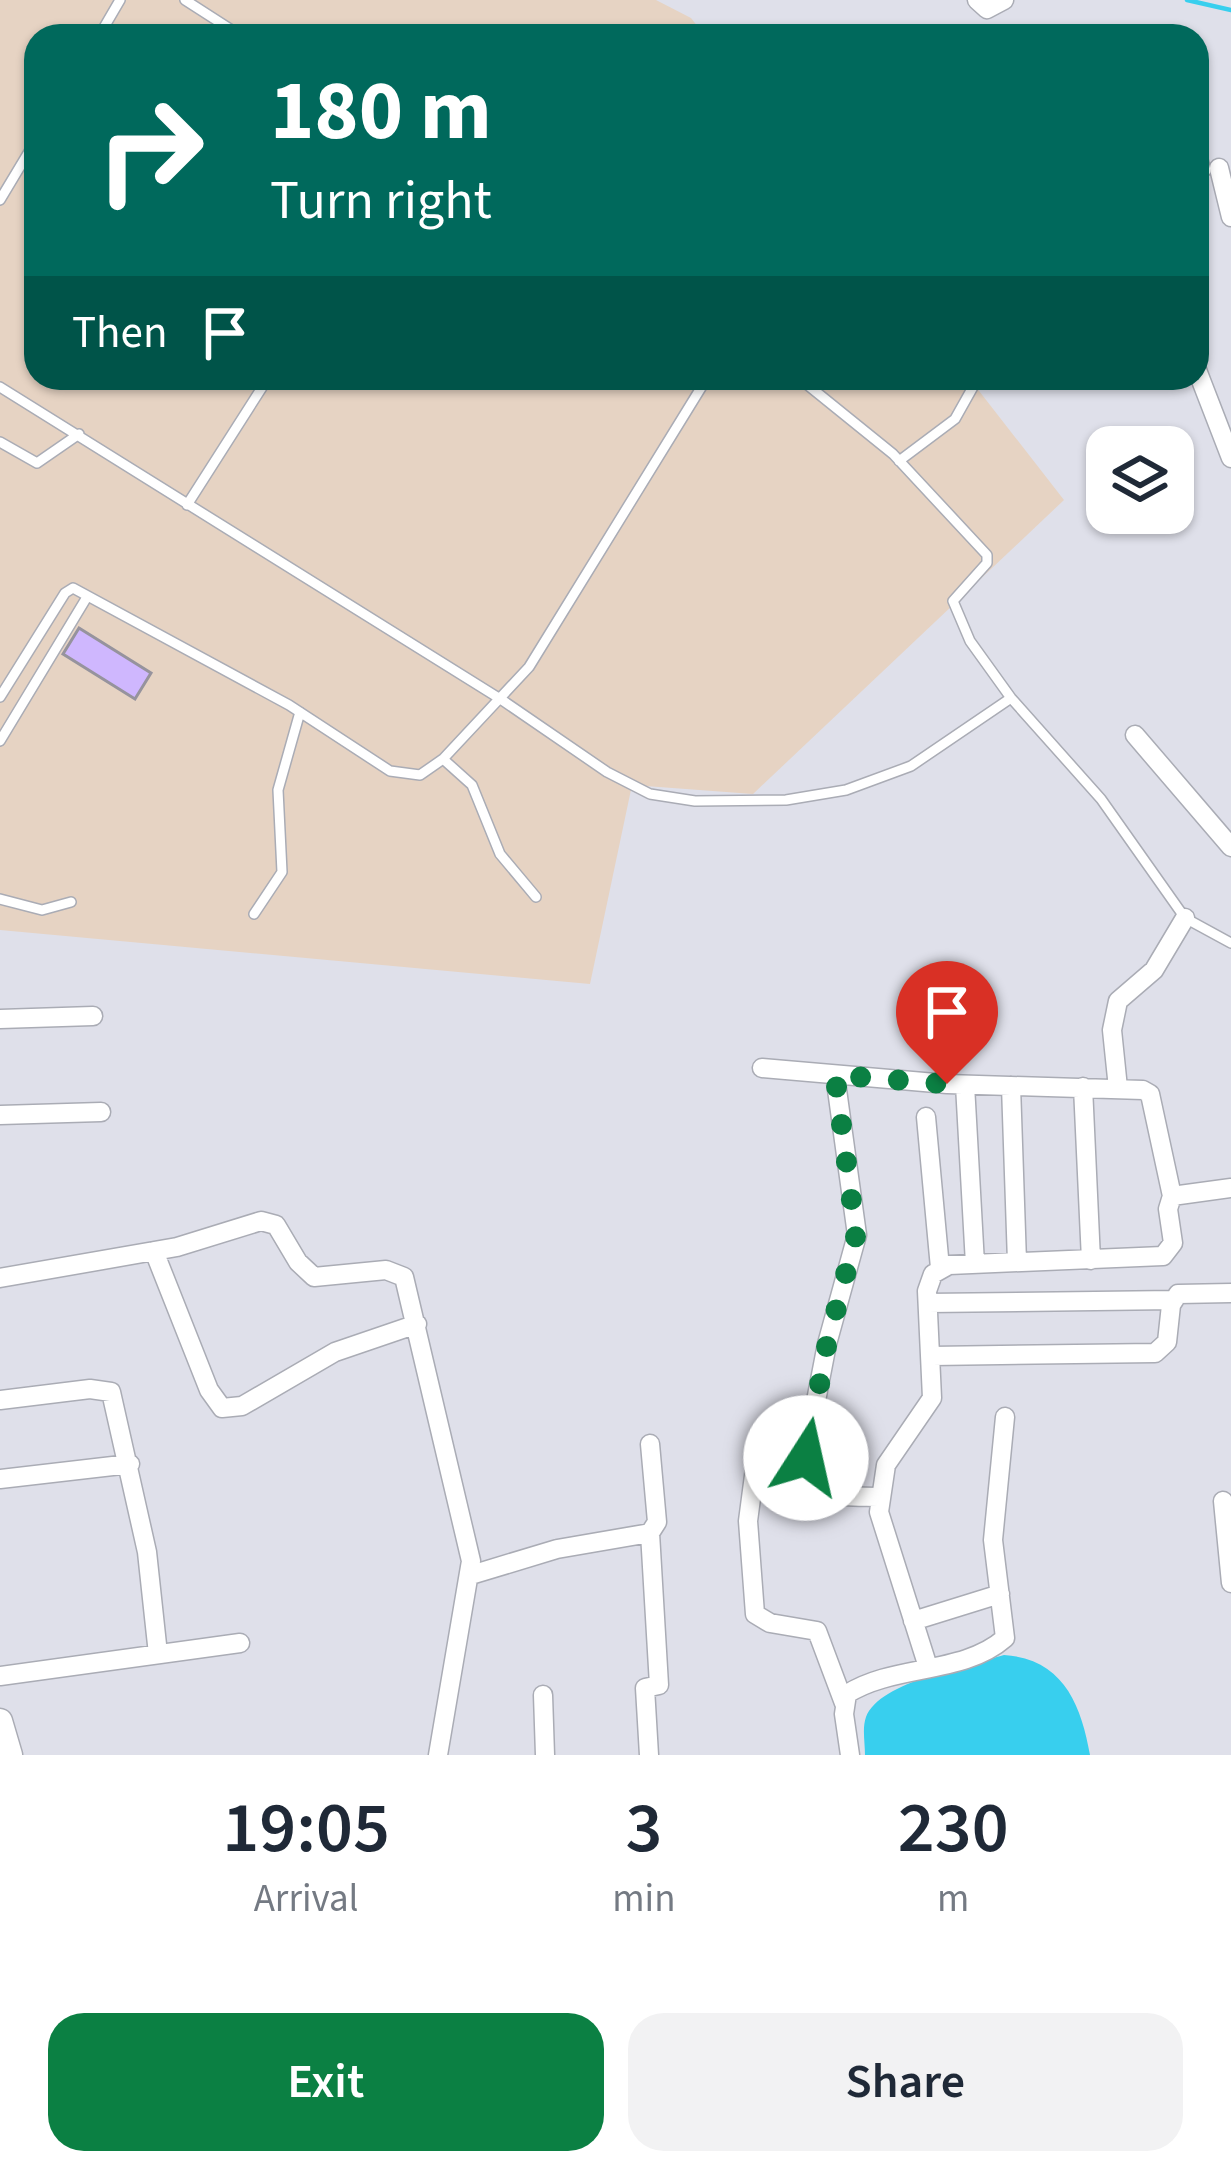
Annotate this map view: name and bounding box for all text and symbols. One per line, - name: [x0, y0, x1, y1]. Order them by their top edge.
- text: 180 m: [270, 52, 492, 172]
- icon: right: [72, 72, 228, 228]
- text: Turn right: [270, 163, 492, 240]
- icon: arrive: [192, 300, 258, 366]
- text: Then: [72, 301, 168, 365]
- map controls: [1086, 426, 1194, 534]
- button: layers: [1086, 426, 1194, 534]
- pin: [896, 961, 998, 1084]
- icon: arrive: [914, 979, 980, 1045]
- position arrow: [743, 1395, 869, 1521]
- text: 19:05: [222, 1777, 390, 1880]
- text: 3: [625, 1777, 662, 1880]
- text: 230: [898, 1777, 1009, 1880]
- text: Arrival: [254, 1871, 359, 1927]
- text: min: [612, 1871, 676, 1927]
- text: m: [937, 1871, 969, 1927]
- button: Exit: [48, 2013, 604, 2151]
- button: Share: [628, 2013, 1183, 2151]

